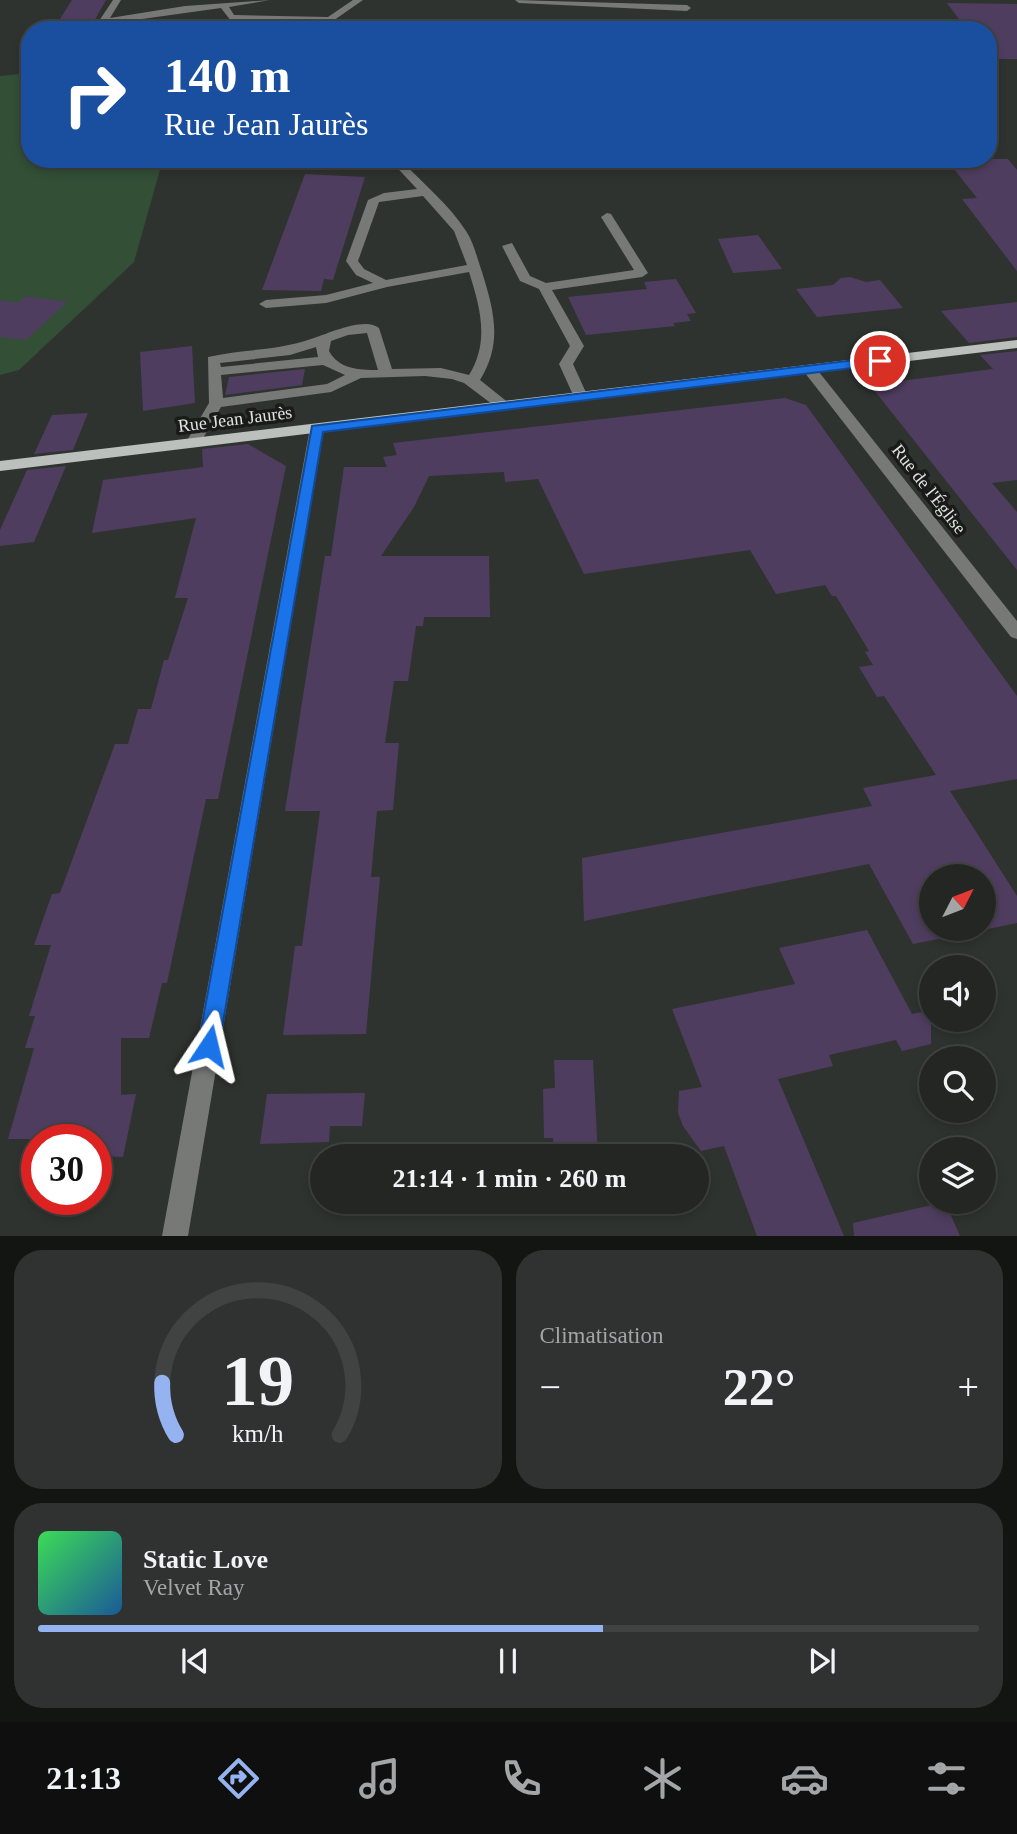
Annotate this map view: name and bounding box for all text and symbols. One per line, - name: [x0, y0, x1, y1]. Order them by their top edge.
- text: 140 m: [164, 48, 291, 103]
- icon: right: [49, 49, 140, 140]
- text: Rue Jean Jaurès: [164, 106, 368, 142]
- pin: [850, 331, 910, 391]
- icon: arrive: [861, 342, 899, 380]
- street label: Rue Jean Jaurès: [177, 402, 293, 436]
- street label: Rue de l'Église: [888, 440, 971, 538]
- north arrow: [919, 864, 996, 942]
- map controls: [919, 864, 996, 1214]
- button: sound: [919, 955, 996, 1032]
- position arrow: [172, 1009, 246, 1083]
- button: search: [919, 1046, 996, 1123]
- speed limit sign: 30: [21, 1124, 112, 1215]
- button: layers: [919, 1137, 996, 1214]
- text: 21:14 · 1 min · 260 m: [393, 1164, 627, 1193]
- text: Climatisation: [540, 1323, 663, 1348]
- text: 19: [221, 1341, 294, 1422]
- text: 22°: [723, 1359, 796, 1416]
- text: −: [540, 1366, 561, 1408]
- text: +: [958, 1366, 979, 1408]
- text: km/h: [232, 1420, 284, 1447]
- text: Static Love: [143, 1545, 268, 1574]
- text: Velvet Ray: [143, 1575, 245, 1600]
- icon: previous: [176, 1642, 214, 1680]
- icon: pause: [489, 1642, 527, 1680]
- icon: next: [803, 1642, 841, 1680]
- icon: directions: [214, 1754, 263, 1803]
- icon: music: [355, 1754, 404, 1803]
- icon: phone: [497, 1754, 546, 1803]
- icon: climate: [638, 1754, 687, 1803]
- icon: car: [780, 1754, 829, 1803]
- icon: filters: [922, 1754, 971, 1803]
- text: 21:13: [46, 1760, 121, 1796]

